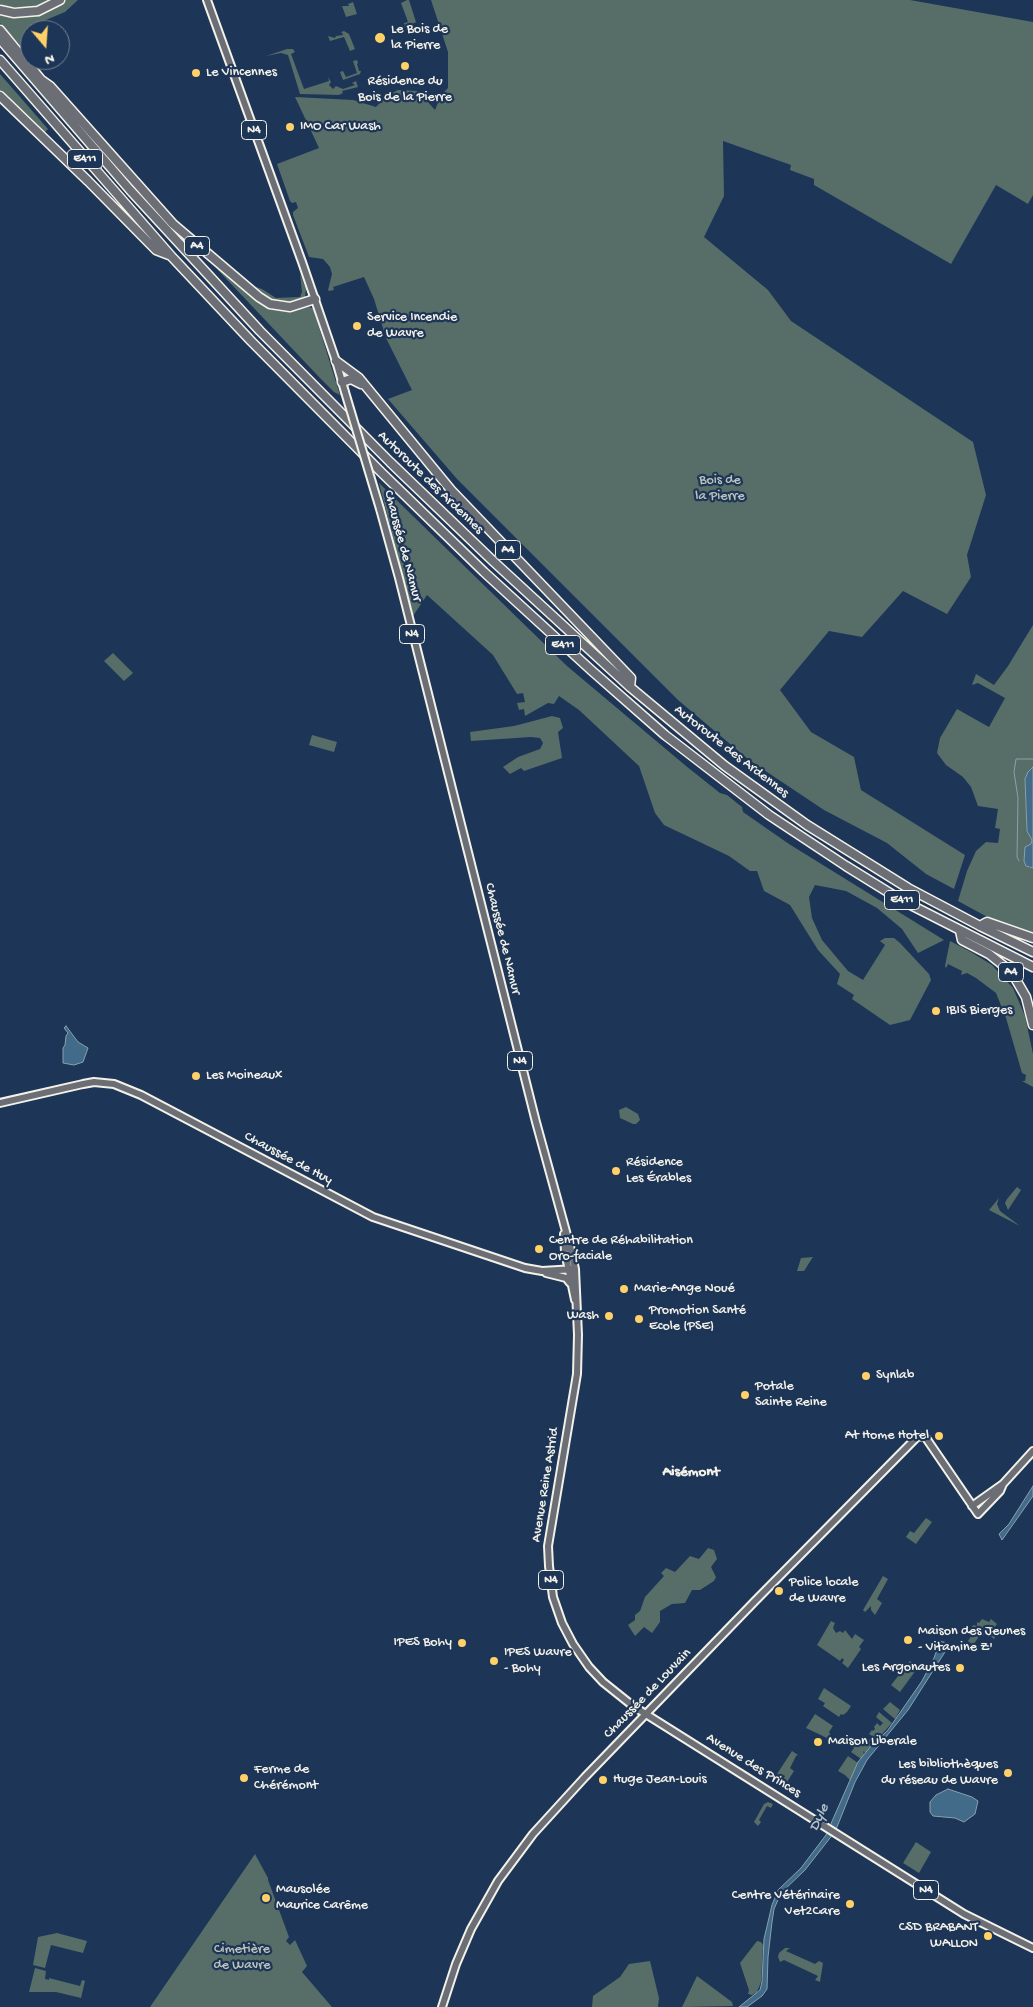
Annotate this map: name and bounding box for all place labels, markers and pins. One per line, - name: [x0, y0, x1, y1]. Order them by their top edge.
- place label: Le Bois de la Pierre: [391, 22, 448, 54]
- marker: Le Bois de la Pierre: [373, 31, 387, 45]
- marker: Résidence du Bois de la Pierre: [399, 60, 411, 72]
- place label: Le Vincennes: [206, 65, 277, 81]
- marker: Le Vincennes: [190, 67, 202, 79]
- place label: Résidence du Bois de la Pierre: [358, 74, 452, 106]
- place label: IMO Car Wash: [300, 119, 381, 135]
- marker: IMO Car Wash: [284, 121, 296, 133]
- place label: Service Incendie de Wavre: [367, 310, 457, 342]
- marker: Service Incendie de Wavre: [351, 320, 363, 332]
- place label: IBIS Bierges: [946, 1003, 1012, 1019]
- marker: IBIS Bierges: [930, 1005, 942, 1017]
- place label: Les Moineaux: [206, 1068, 282, 1084]
- marker: Les Moineaux: [190, 1070, 202, 1082]
- place label: Résidence Les Érables: [626, 1155, 691, 1188]
- marker: Résidence Les Érables: [610, 1165, 622, 1177]
- place label: Centre de Réhabilitation Oro-faciale: [549, 1233, 693, 1266]
- marker: Centre de Réhabilitation Oro-faciale: [533, 1243, 545, 1255]
- place label: Marie-Ange Noué: [634, 1281, 735, 1297]
- marker: Marie-Ange Noué: [618, 1283, 630, 1295]
- place label: Promotion Santé Ecole (PSE): [649, 1303, 746, 1335]
- place label: Wash: [567, 1308, 599, 1324]
- marker: Wash: [603, 1310, 615, 1322]
- marker: Promotion Santé Ecole (PSE): [633, 1313, 645, 1325]
- place label: Synlab: [876, 1368, 914, 1384]
- marker: Synlab: [860, 1370, 872, 1382]
- place label: Potale Sainte Reine: [755, 1379, 827, 1411]
- marker: Potale Sainte Reine: [739, 1389, 751, 1401]
- place label: At Home Hotel: [845, 1428, 929, 1444]
- marker: At Home Hotel: [933, 1430, 945, 1442]
- place label: Police locale de Wavre: [789, 1575, 859, 1608]
- marker: Police locale de Wavre: [773, 1585, 785, 1597]
- place label: Maison des Jeunes - Vitamine Z': [918, 1624, 1025, 1656]
- marker: Maison des Jeunes - Vitamine Z': [902, 1634, 914, 1646]
- place label: IPES Bohy: [394, 1635, 452, 1651]
- marker: IPES Bohy: [456, 1637, 468, 1649]
- place label: IPES Wavre - Bohy: [504, 1645, 572, 1678]
- marker: IPES Wavre - Bohy: [488, 1655, 500, 1667]
- place label: Les Argonautes: [862, 1660, 950, 1676]
- marker: Les Argonautes: [954, 1662, 966, 1674]
- place label: Maison Liberale: [828, 1734, 917, 1750]
- marker: Maison Liberale: [812, 1736, 824, 1748]
- place label: Les bibliothèques du réseau de Wavre: [881, 1757, 998, 1790]
- place label: Ferme de Chérémont: [254, 1762, 318, 1794]
- marker: Les bibliothèques du réseau de Wavre: [1002, 1767, 1014, 1779]
- marker: Ferme de Chérémont: [238, 1772, 250, 1784]
- place label: Huge Jean-Louis: [613, 1772, 707, 1788]
- marker: Huge Jean-Louis: [597, 1774, 609, 1786]
- place label: Mausolée Maurice Carême: [276, 1882, 368, 1914]
- place label: Centre Vétérinaire Vet2Care: [732, 1888, 840, 1920]
- marker: Mausolée Maurice Carême: [260, 1892, 272, 1904]
- marker: Centre Vétérinaire Vet2Care: [844, 1898, 856, 1910]
- place label: CSD BRABANT WALLON: [899, 1920, 978, 1952]
- marker: CSD BRABANT WALLON: [982, 1930, 994, 1942]

